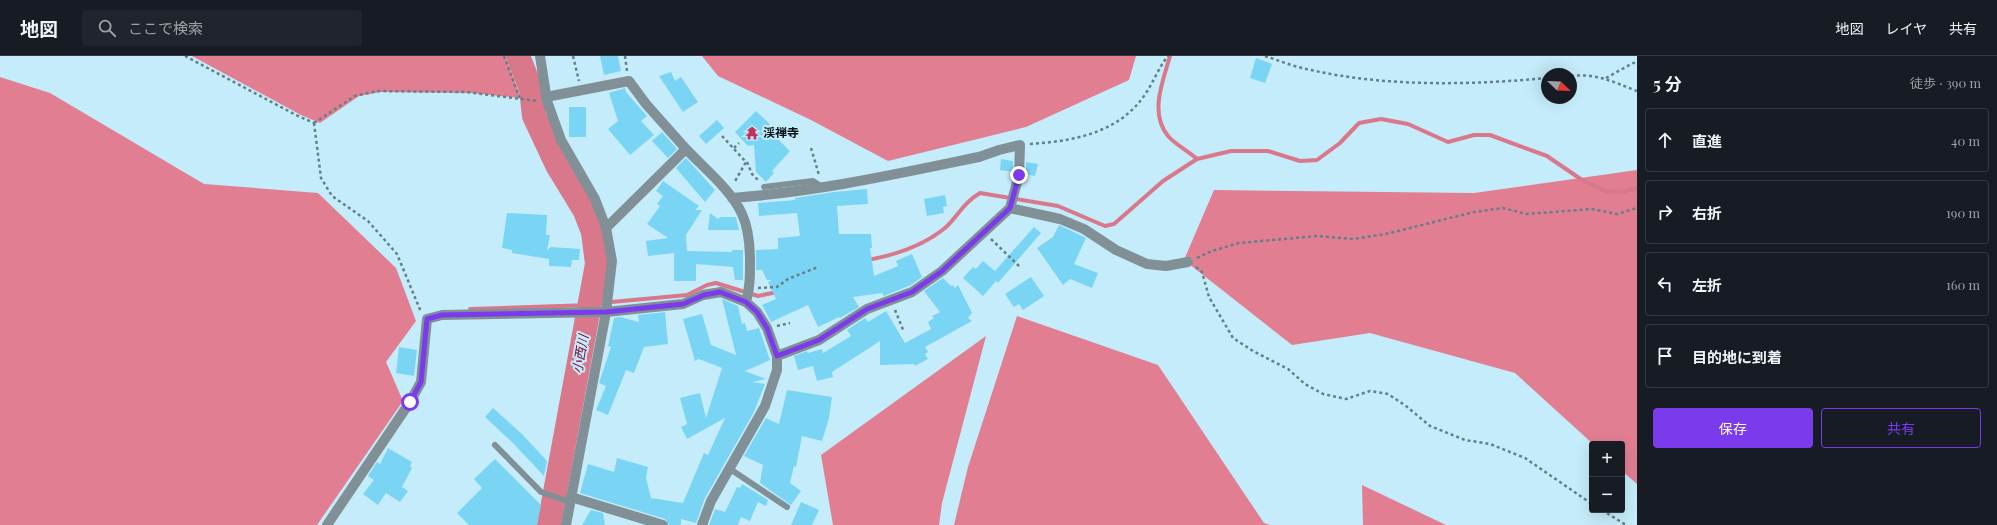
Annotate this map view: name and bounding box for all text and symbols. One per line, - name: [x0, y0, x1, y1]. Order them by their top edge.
- search box: [82, 10, 362, 46]
- text: 地図: [20, 15, 58, 41]
- icon: search: [96, 17, 118, 39]
- text: ここで検索: [128, 18, 203, 38]
- text: 地図: [1835, 19, 1863, 38]
- text: レイヤ: [1885, 19, 1927, 38]
- text: 共有: [1949, 19, 1977, 38]
- north arrow: [1541, 68, 1577, 104]
- text: 5 分: [1653, 72, 1682, 94]
- text: 徒歩 · 390 m: [1910, 74, 1981, 91]
- place label: 渓禅寺: [763, 124, 799, 140]
- temple icon: 渓禅寺: [744, 125, 760, 141]
- icon: ahead: [1654, 129, 1676, 151]
- text: 直進: [1692, 131, 1722, 151]
- text: 40 m: [1951, 132, 1980, 149]
- route end: [1010, 166, 1028, 184]
- icon: right: [1654, 201, 1676, 223]
- text: 右折: [1692, 203, 1722, 223]
- text: 190 m: [1946, 204, 1980, 221]
- icon: left: [1654, 273, 1676, 295]
- text: 左折: [1692, 275, 1722, 295]
- text: 160 m: [1946, 276, 1980, 293]
- water label: 小西川: [568, 331, 592, 375]
- icon: arrive: [1654, 345, 1676, 367]
- text: 目的地に到着: [1692, 347, 1782, 367]
- route start: [401, 393, 419, 411]
- button: 保存: [1653, 408, 1813, 448]
- button: 共有: [1821, 408, 1981, 448]
- map controls: [1589, 441, 1625, 513]
- button: +: [1589, 441, 1625, 477]
- button: −: [1589, 477, 1625, 513]

